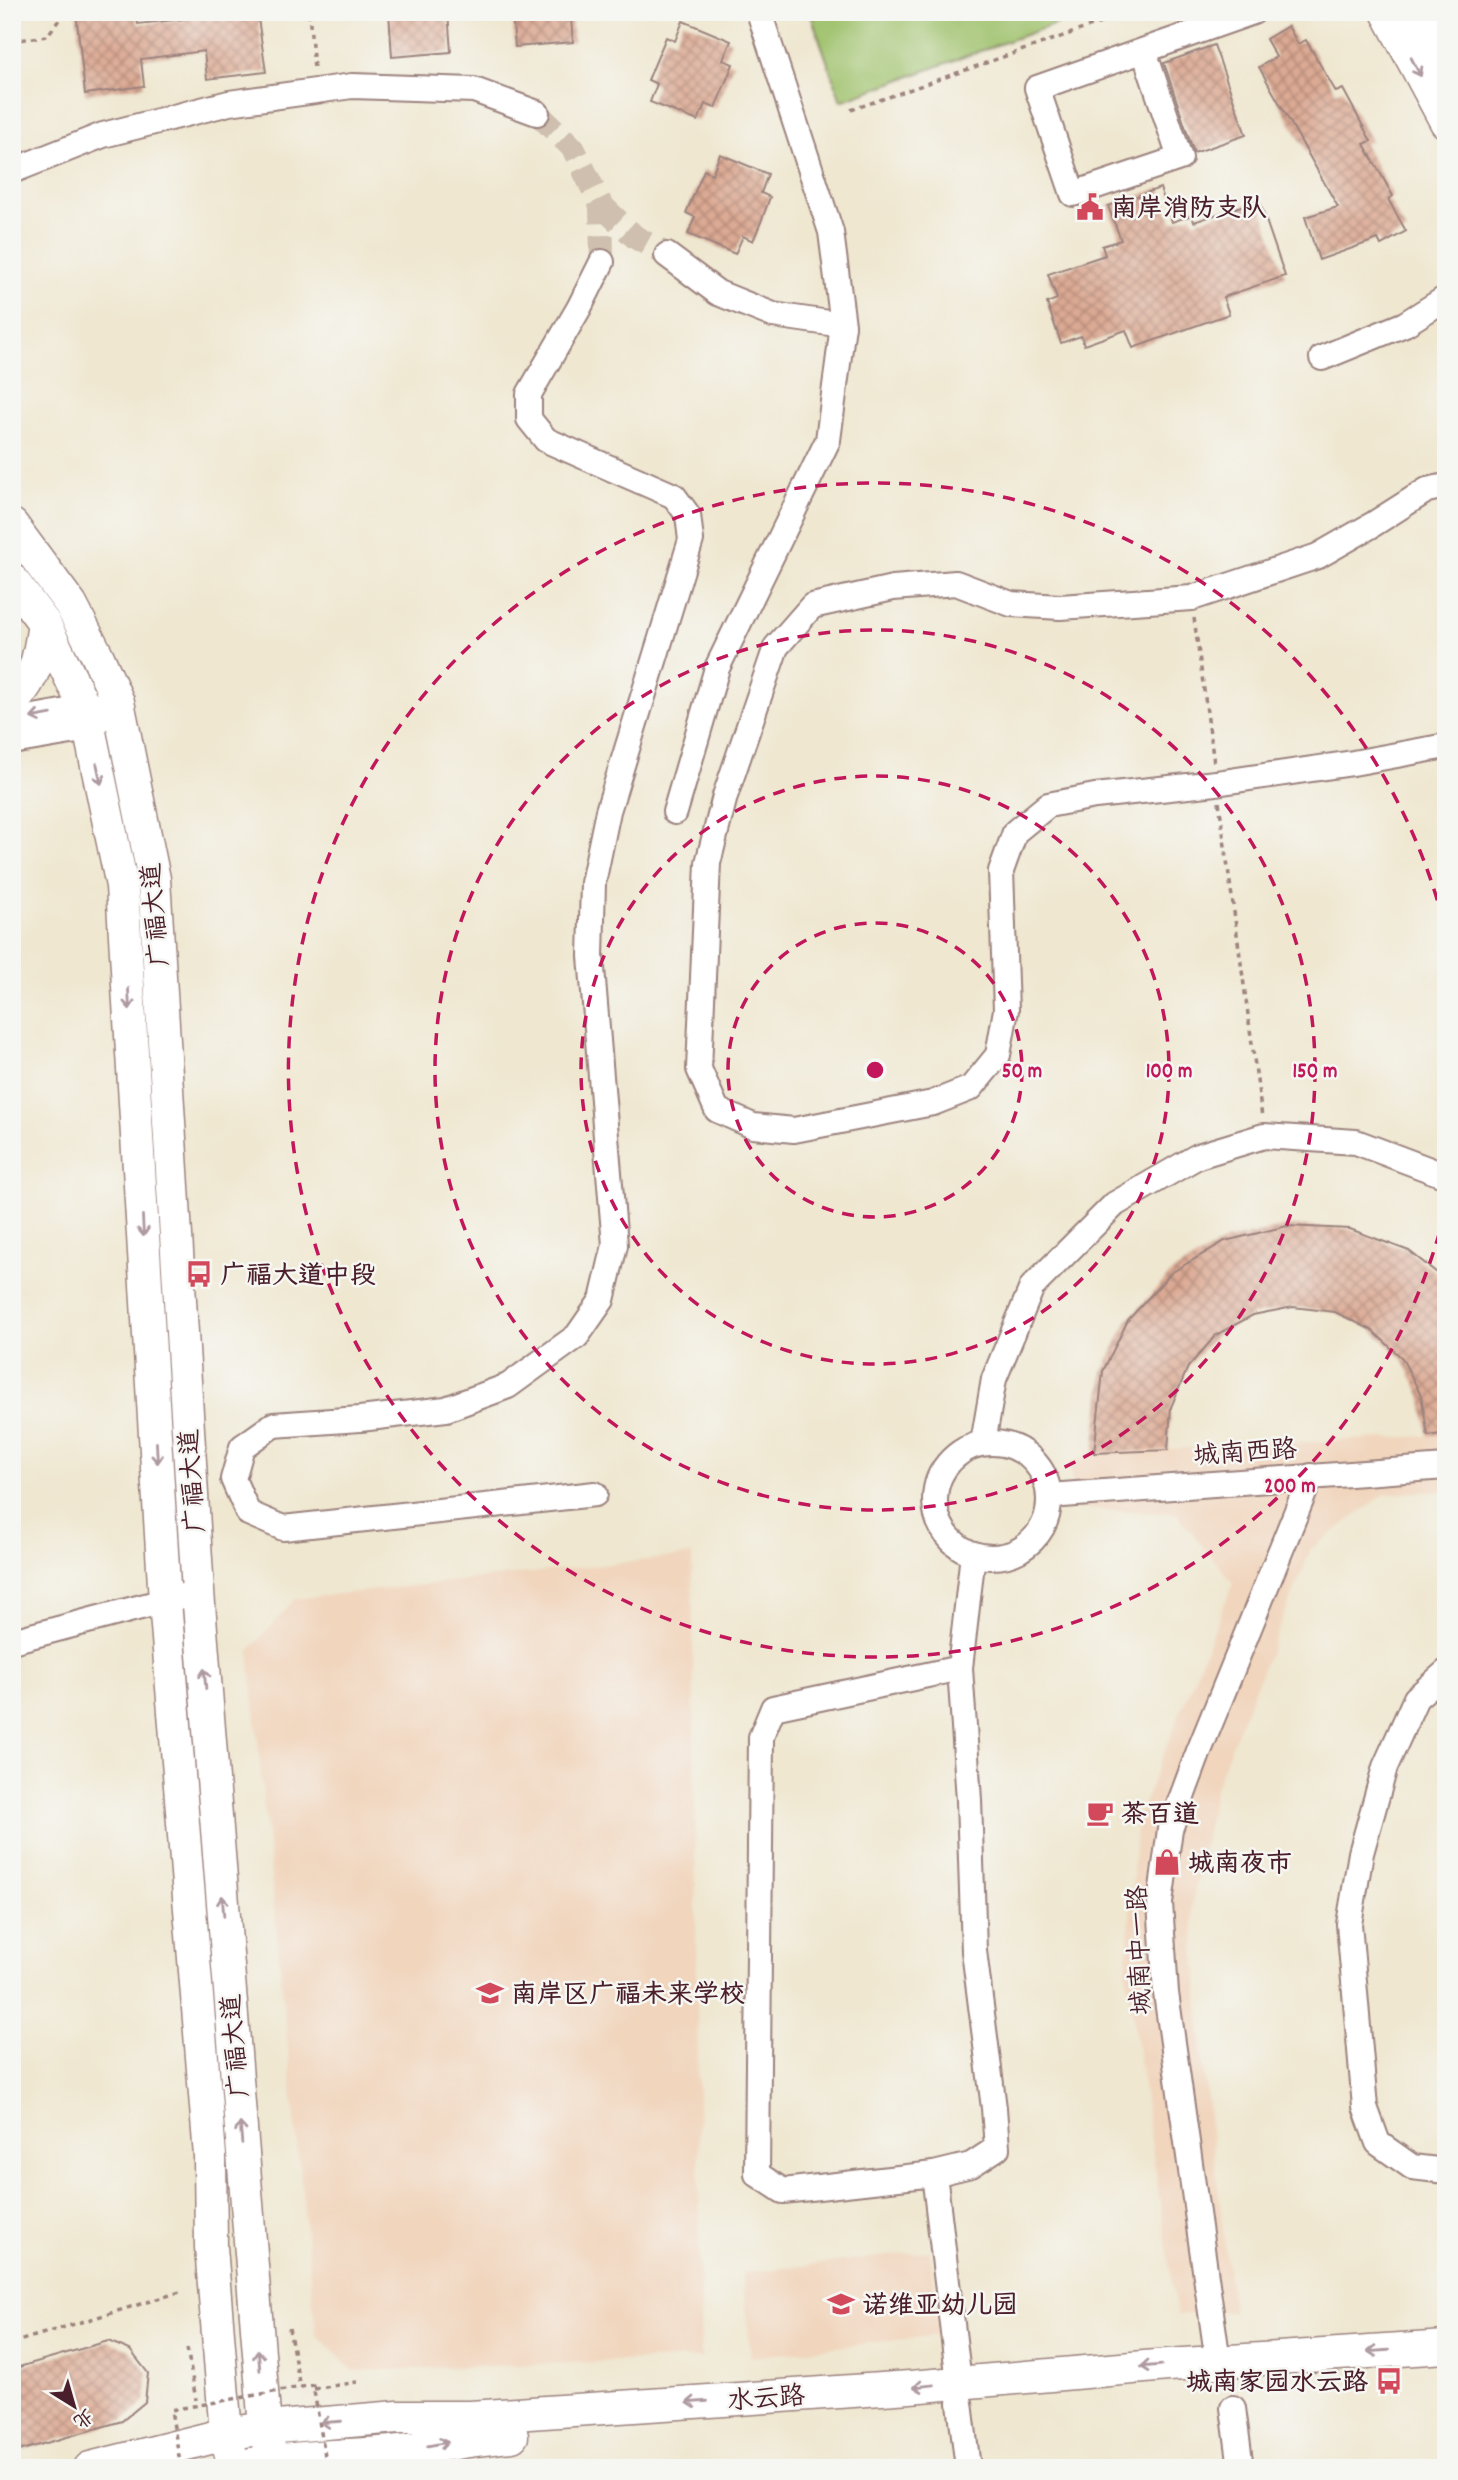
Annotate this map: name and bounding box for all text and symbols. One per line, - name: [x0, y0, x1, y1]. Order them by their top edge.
- one-way arrow: [1410, 56, 1424, 77]
- public building icon: 南岸消防支队: [1075, 192, 1105, 222]
- place label: 南岸消防支队: [1111, 192, 1267, 229]
- one-way arrow: [30, 710, 53, 723]
- one-way arrow: [92, 762, 106, 785]
- street label: 广福大道: [135, 861, 180, 968]
- one-way arrow: [123, 987, 136, 1010]
- centre of rings: [863, 1058, 887, 1082]
- text: 50 m: [1002, 1058, 1042, 1088]
- text: 100 m: [1146, 1058, 1192, 1088]
- text: 150 m: [1292, 1058, 1338, 1088]
- one-way arrow: [137, 1214, 150, 1237]
- bus stop icon: 广福大道中段: [184, 1259, 214, 1289]
- place label: 广福大道中段: [220, 1259, 376, 1296]
- street label: 广福大道: [172, 1428, 217, 1534]
- street label: 城南西路: [1192, 1432, 1298, 1477]
- one-way arrow: [150, 1441, 163, 1464]
- text: 200 m: [1264, 1473, 1316, 1503]
- one-way arrow: [198, 1668, 211, 1691]
- cafe icon: 茶百道: [1085, 1798, 1115, 1828]
- place label: 茶百道: [1121, 1798, 1199, 1835]
- shop icon: 城南夜市: [1152, 1847, 1182, 1877]
- place label: 城南夜市: [1188, 1847, 1292, 1884]
- street label: 城南中一路: [1121, 1884, 1162, 2015]
- one-way arrow: [216, 1895, 229, 1918]
- school or university icon: 南岸区广福未来学校: [475, 1978, 505, 2008]
- place label: 南岸区广福未来学校: [511, 1978, 745, 2015]
- street label: 广福大道: [215, 1992, 260, 2099]
- one-way arrow: [234, 2122, 247, 2145]
- school or university icon: 诺维亚幼儿园: [826, 2289, 856, 2319]
- place label: 诺维亚幼儿园: [862, 2289, 1018, 2326]
- one-way arrow: [1366, 2345, 1389, 2358]
- one-way arrow: [252, 2349, 265, 2371]
- one-way arrow: [1140, 2360, 1162, 2373]
- place label: 城南家园水云路: [1186, 2366, 1368, 2403]
- bus stop icon: 城南家园水云路: [1374, 2366, 1404, 2396]
- north arrow: [38, 2372, 108, 2442]
- street label: 水云路: [726, 2379, 806, 2422]
- one-way arrow: [913, 2380, 936, 2393]
- one-way arrow: [686, 2396, 709, 2409]
- text: 北: [66, 2400, 98, 2433]
- one-way arrow: [321, 2416, 343, 2429]
- one-way arrow: [426, 2437, 448, 2450]

